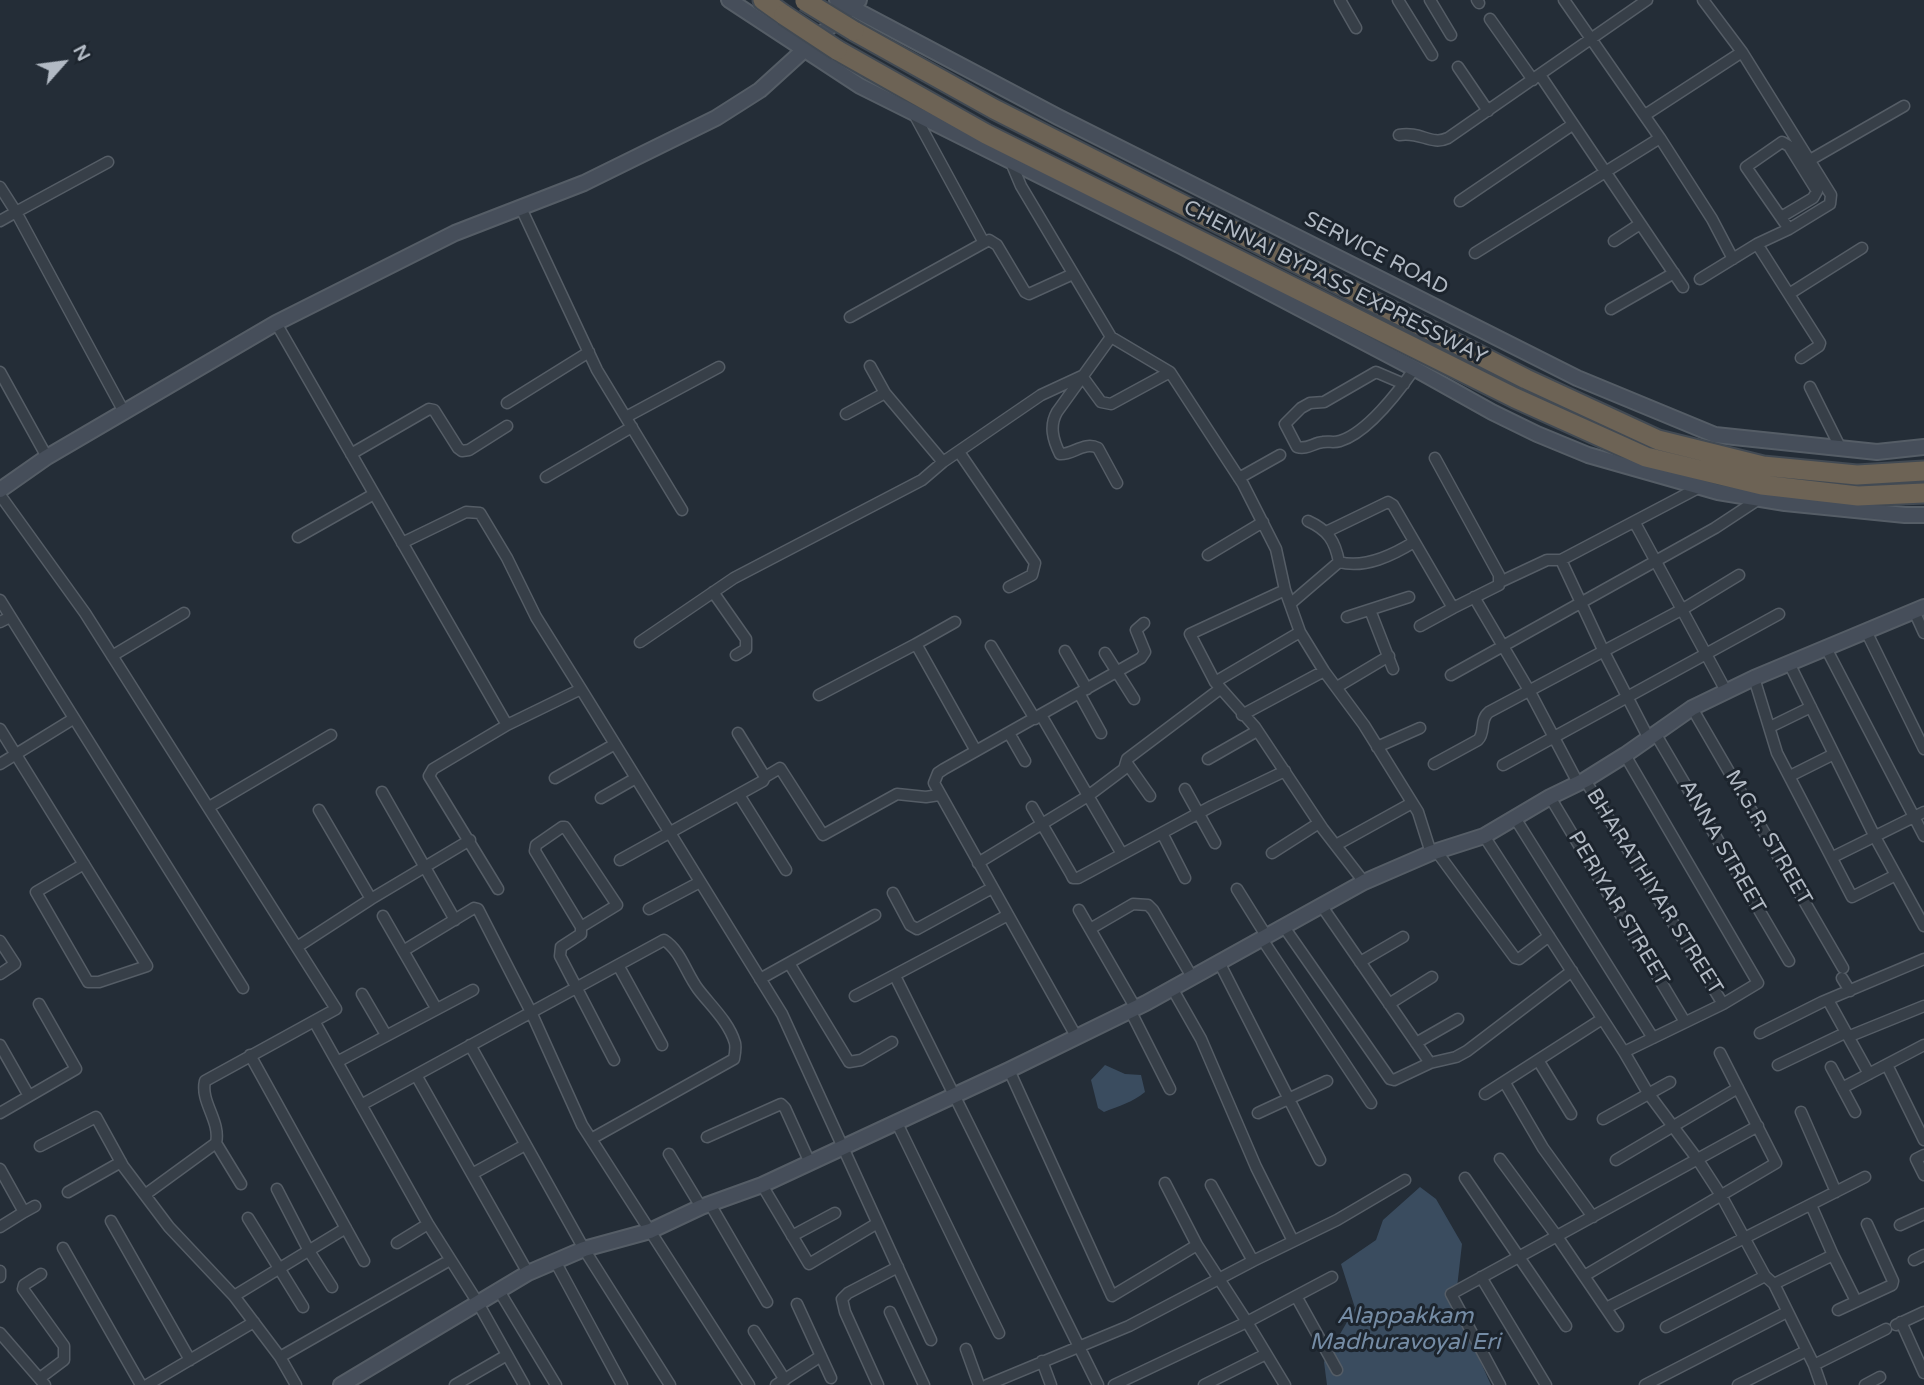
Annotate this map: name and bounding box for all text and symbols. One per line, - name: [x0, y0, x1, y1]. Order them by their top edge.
- north arrow: [28, 28, 98, 98]
- text: N: [68, 41, 95, 65]
- street label: CHENNAI BYPASS EXPRESSWAY: [1179, 195, 1491, 371]
- street label: SERVICE ROAD: [1300, 207, 1452, 301]
- street label: M.G.R. STREET: [1719, 766, 1817, 910]
- street label: ANNA STREET: [1674, 776, 1770, 918]
- street label: BHARATHIYAR STREET: [1580, 785, 1728, 999]
- street label: PERIYAR STREET: [1562, 827, 1674, 991]
- water label: Alappakkam Madhuravoyal Eri: [1310, 1303, 1500, 1357]

